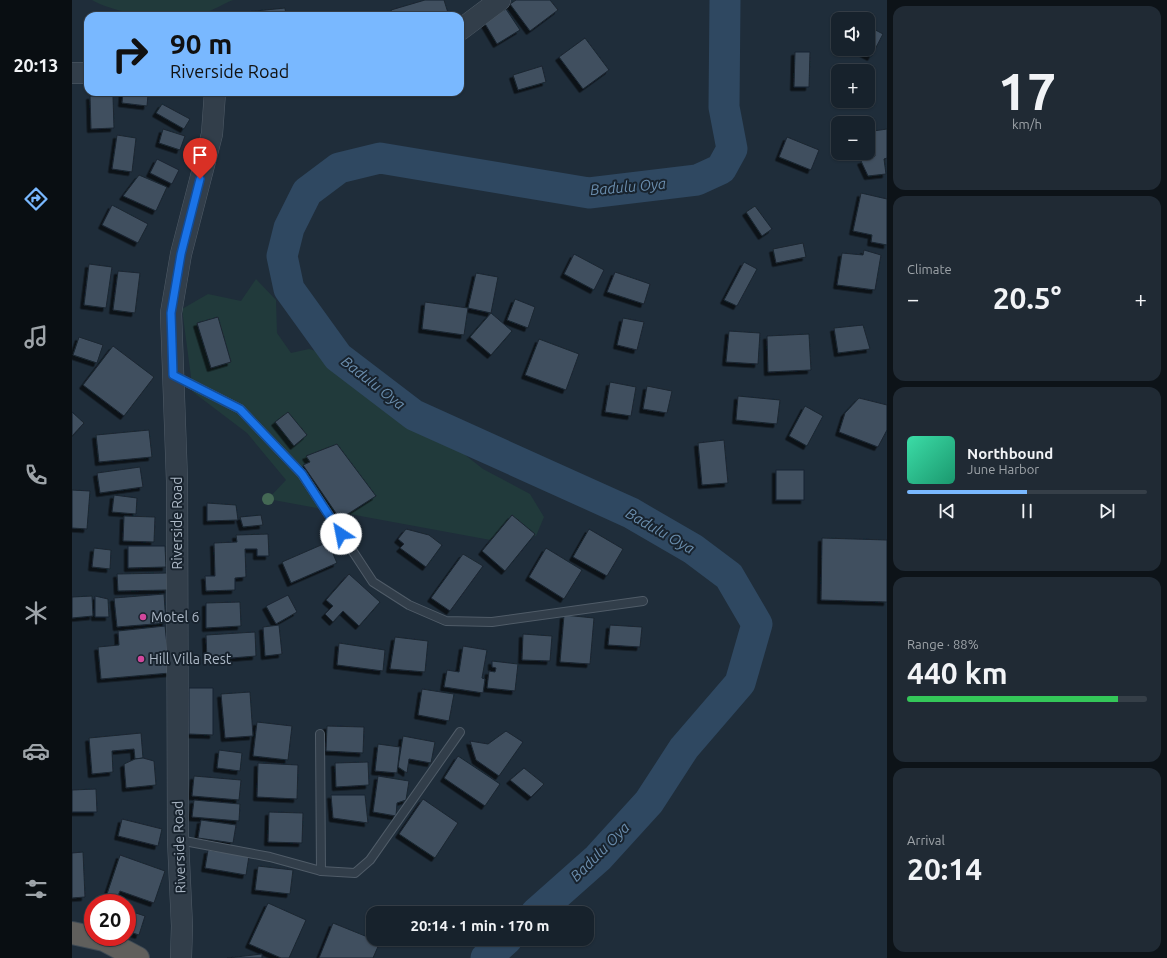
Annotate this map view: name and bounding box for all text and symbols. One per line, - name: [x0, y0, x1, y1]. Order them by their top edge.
- map controls: [831, 12, 875, 160]
- button: sound: [831, 12, 875, 56]
- icon: right: [104, 28, 156, 80]
- text: 90 m: [170, 28, 232, 59]
- text: 20:13: [13, 55, 59, 75]
- text: Riverside Road: [170, 61, 289, 81]
- text: 17: [998, 62, 1056, 120]
- button: +: [831, 64, 875, 108]
- button: −: [831, 116, 875, 160]
- text: km/h: [1012, 117, 1042, 131]
- pin: [183, 138, 217, 179]
- icon: arrive: [189, 144, 211, 166]
- water label: Badulu Oya: [589, 175, 667, 198]
- icon: directions: [22, 185, 50, 213]
- text: Climate: [907, 262, 952, 276]
- text: 20.5°: [993, 281, 1061, 315]
- text: −: [907, 286, 919, 311]
- text: +: [1135, 286, 1147, 311]
- icon: music: [22, 323, 50, 351]
- water label: Badulu Oya: [338, 352, 409, 413]
- text: Northbound: [967, 445, 1053, 462]
- icon: phone: [22, 461, 50, 489]
- text: June Harbor: [967, 462, 1039, 476]
- street label: Riverside Road: [169, 477, 185, 569]
- icon: previous: [936, 500, 958, 522]
- icon: pause: [1016, 500, 1038, 522]
- icon: next: [1096, 500, 1118, 522]
- water label: Badulu Oya: [623, 504, 697, 557]
- position arrow: [320, 513, 362, 555]
- icon: climate: [22, 599, 50, 627]
- place label: Motel 6: [151, 609, 199, 625]
- marker: Motel 6: [138, 612, 148, 622]
- text: Range · 88%: [907, 637, 979, 651]
- place label: Hill Villa Rest: [149, 651, 232, 667]
- marker: Hill Villa Rest: [136, 654, 146, 664]
- text: 440 km: [907, 656, 1008, 690]
- icon: car: [22, 737, 50, 765]
- street label: Riverside Road: [169, 800, 189, 894]
- water label: Badulu Oya: [567, 819, 633, 885]
- text: Arrival: [907, 833, 945, 847]
- text: 20:14: [907, 852, 982, 886]
- icon: filters: [22, 875, 50, 903]
- speed limit sign: 20: [84, 894, 136, 946]
- text: 20:14 · 1 min · 170 m: [411, 917, 549, 934]

